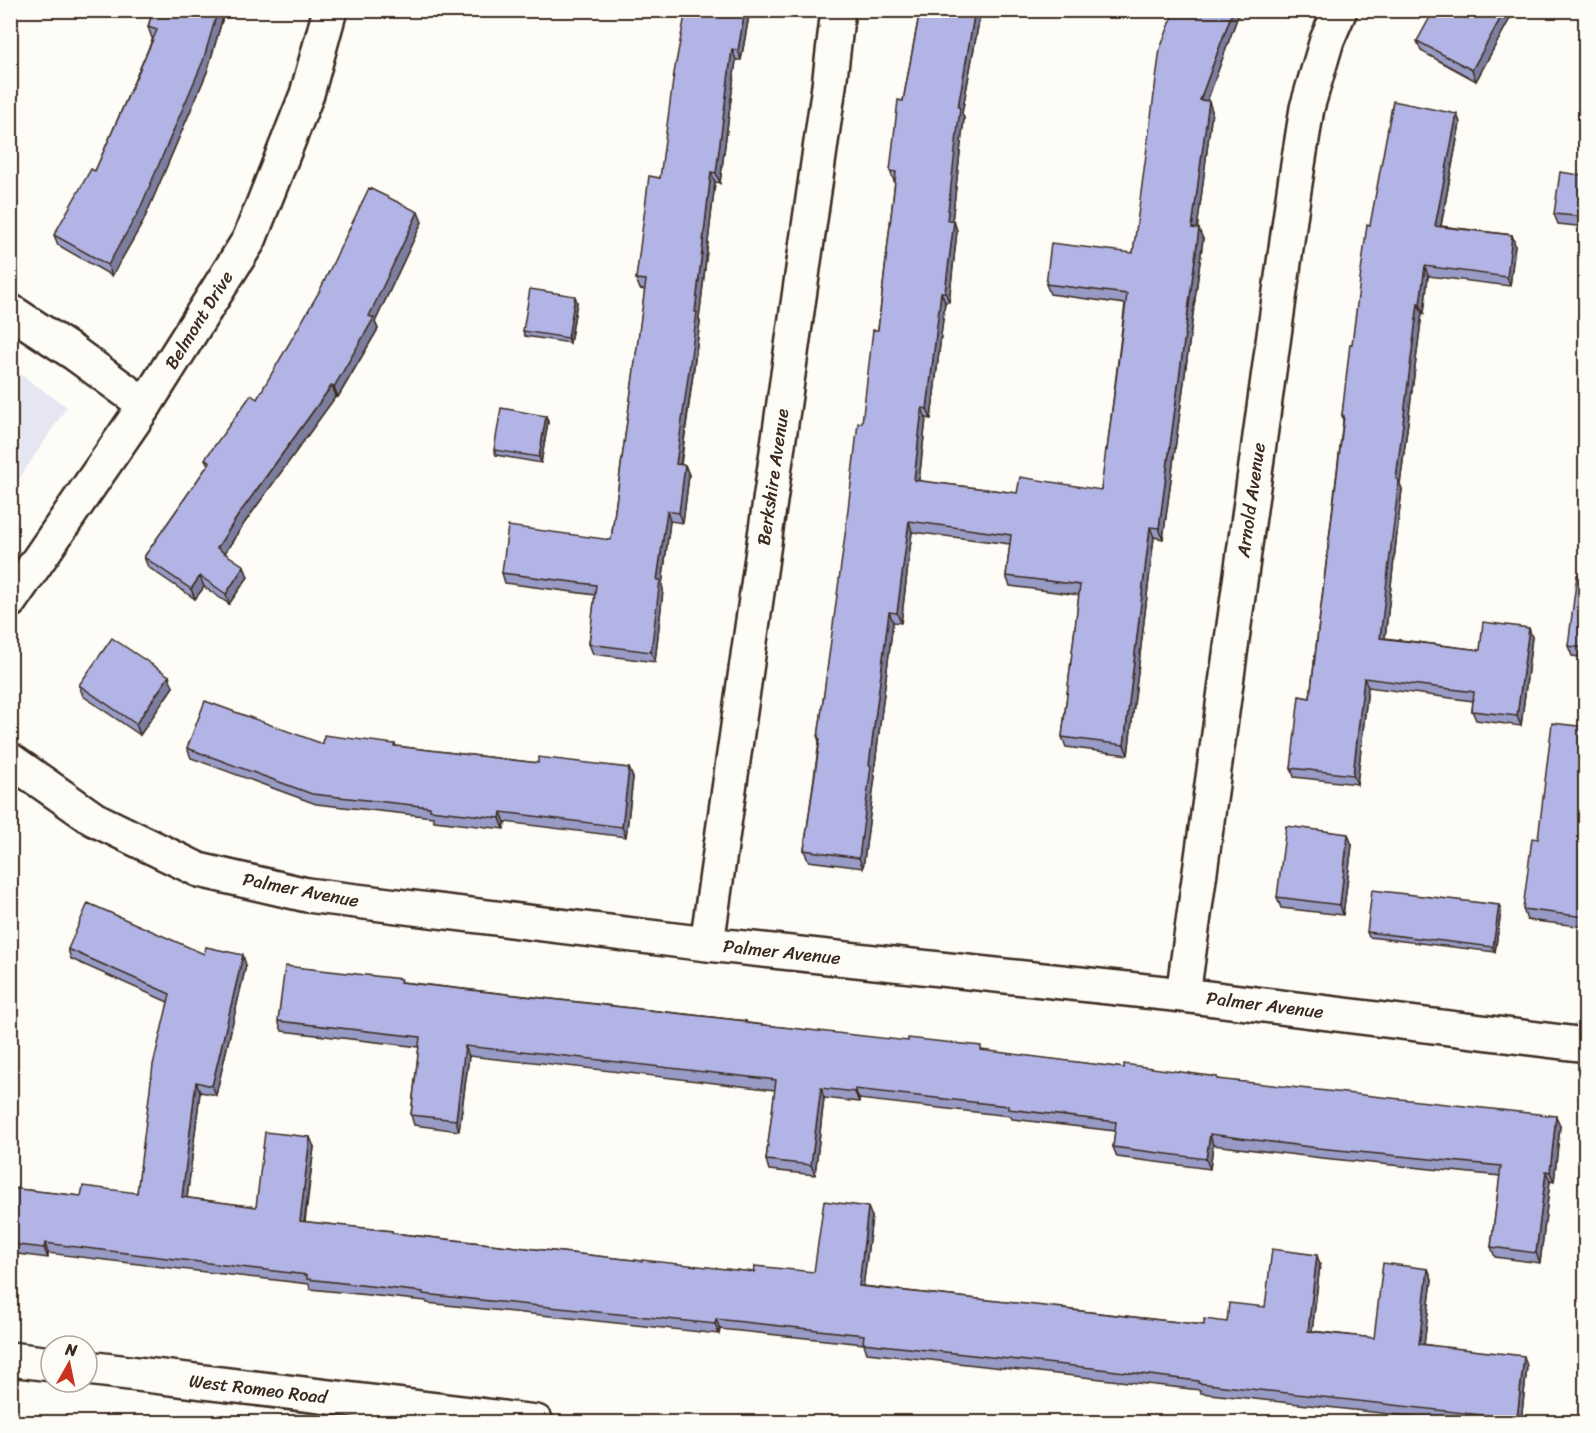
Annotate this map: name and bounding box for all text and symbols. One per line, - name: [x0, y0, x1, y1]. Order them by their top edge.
- street label: Belmont Drive: [156, 264, 242, 376]
- street label: Berkshire Avenue: [748, 406, 798, 547]
- street label: Arnold Avenue: [1227, 441, 1275, 560]
- street label: Palmer Avenue: [240, 863, 362, 917]
- street label: Palmer Avenue: [722, 930, 842, 974]
- street label: Palmer Avenue: [1205, 982, 1325, 1028]
- north arrow: [39, 1334, 99, 1394]
- text: N: [63, 1334, 80, 1365]
- street label: West Romeo Road: [187, 1365, 330, 1414]

